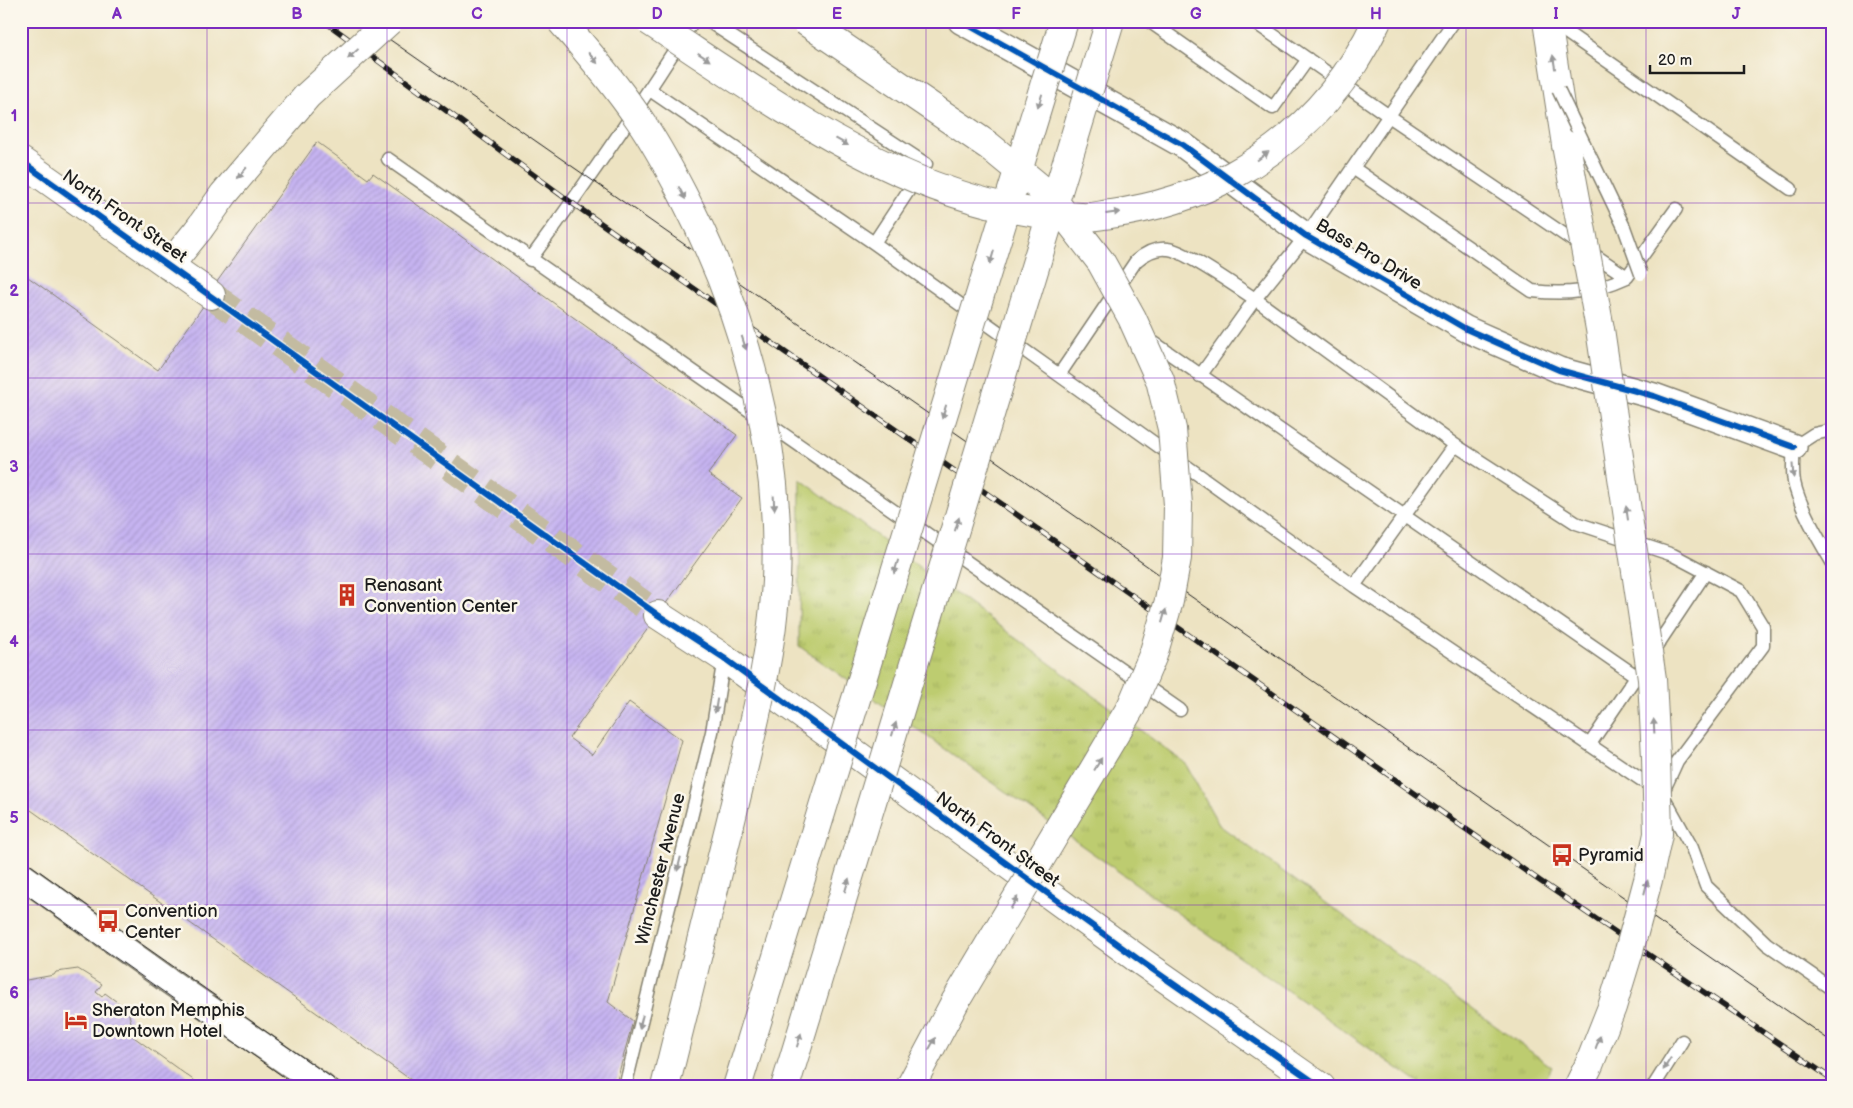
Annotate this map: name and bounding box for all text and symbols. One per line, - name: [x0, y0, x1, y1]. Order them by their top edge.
- text: A: [111, 5, 122, 24]
- text: B: [291, 5, 303, 24]
- text: C: [471, 5, 483, 24]
- text: D: [651, 5, 663, 24]
- text: E: [832, 5, 842, 24]
- text: F: [1011, 5, 1021, 24]
- text: G: [1190, 5, 1202, 24]
- text: H: [1370, 5, 1382, 24]
- text: I: [1553, 5, 1559, 24]
- text: J: [1732, 5, 1741, 24]
- scale bar: [1650, 42, 1744, 74]
- one-way arrow: [347, 48, 359, 60]
- one-way arrow: [588, 51, 599, 64]
- text: 20 m: [1658, 51, 1692, 70]
- one-way arrow: [698, 52, 711, 62]
- one-way arrow: [1549, 54, 1557, 70]
- one-way arrow: [1035, 94, 1043, 109]
- text: 1: [11, 107, 17, 126]
- one-way arrow: [836, 138, 849, 147]
- one-way arrow: [1256, 151, 1270, 161]
- street label: North Front Street: [58, 166, 192, 268]
- one-way arrow: [236, 166, 248, 178]
- one-way arrow: [678, 186, 686, 201]
- one-way arrow: [1105, 209, 1121, 217]
- street label: Bass Pro Drive: [1312, 215, 1426, 295]
- one-way arrow: [987, 249, 995, 264]
- text: 2: [9, 282, 19, 301]
- one-way arrow: [740, 336, 748, 351]
- one-way arrow: [940, 405, 948, 420]
- text: 3: [9, 458, 19, 477]
- one-way arrow: [1789, 463, 1797, 479]
- one-way arrow: [771, 495, 779, 511]
- one-way arrow: [1623, 505, 1631, 521]
- one-way arrow: [953, 516, 961, 531]
- one-way arrow: [892, 560, 900, 575]
- place label: Renasant Convention Center: [364, 575, 518, 617]
- building icon: Renasant Convention Center: [334, 582, 360, 608]
- one-way arrow: [1161, 609, 1169, 624]
- text: 4: [9, 633, 19, 652]
- one-way arrow: [711, 698, 719, 714]
- one-way arrow: [1650, 718, 1658, 734]
- one-way arrow: [891, 722, 898, 737]
- one-way arrow: [1093, 757, 1102, 770]
- street label: North Front Street: [932, 788, 1064, 892]
- street label: Winchester Avenue: [631, 790, 690, 948]
- text: 5: [9, 809, 19, 828]
- bus stop icon: Pyramid: [1549, 842, 1575, 868]
- place label: Pyramid: [1578, 845, 1644, 866]
- one-way arrow: [675, 857, 683, 872]
- one-way arrow: [843, 877, 851, 892]
- one-way arrow: [1642, 880, 1650, 895]
- one-way arrow: [1010, 897, 1019, 910]
- place label: Convention Center: [125, 901, 218, 943]
- bus stop icon: Convention Center: [95, 908, 121, 934]
- text: 6: [9, 984, 19, 1003]
- place label: Sheraton Memphis Downtown Hotel: [92, 1000, 245, 1042]
- hotel icon: Sheraton Memphis Downtown Hotel: [63, 1007, 89, 1033]
- one-way arrow: [637, 1015, 645, 1030]
- one-way arrow: [795, 1032, 803, 1047]
- one-way arrow: [1595, 1035, 1603, 1050]
- one-way arrow: [928, 1037, 937, 1050]
- one-way arrow: [1663, 1057, 1672, 1070]

